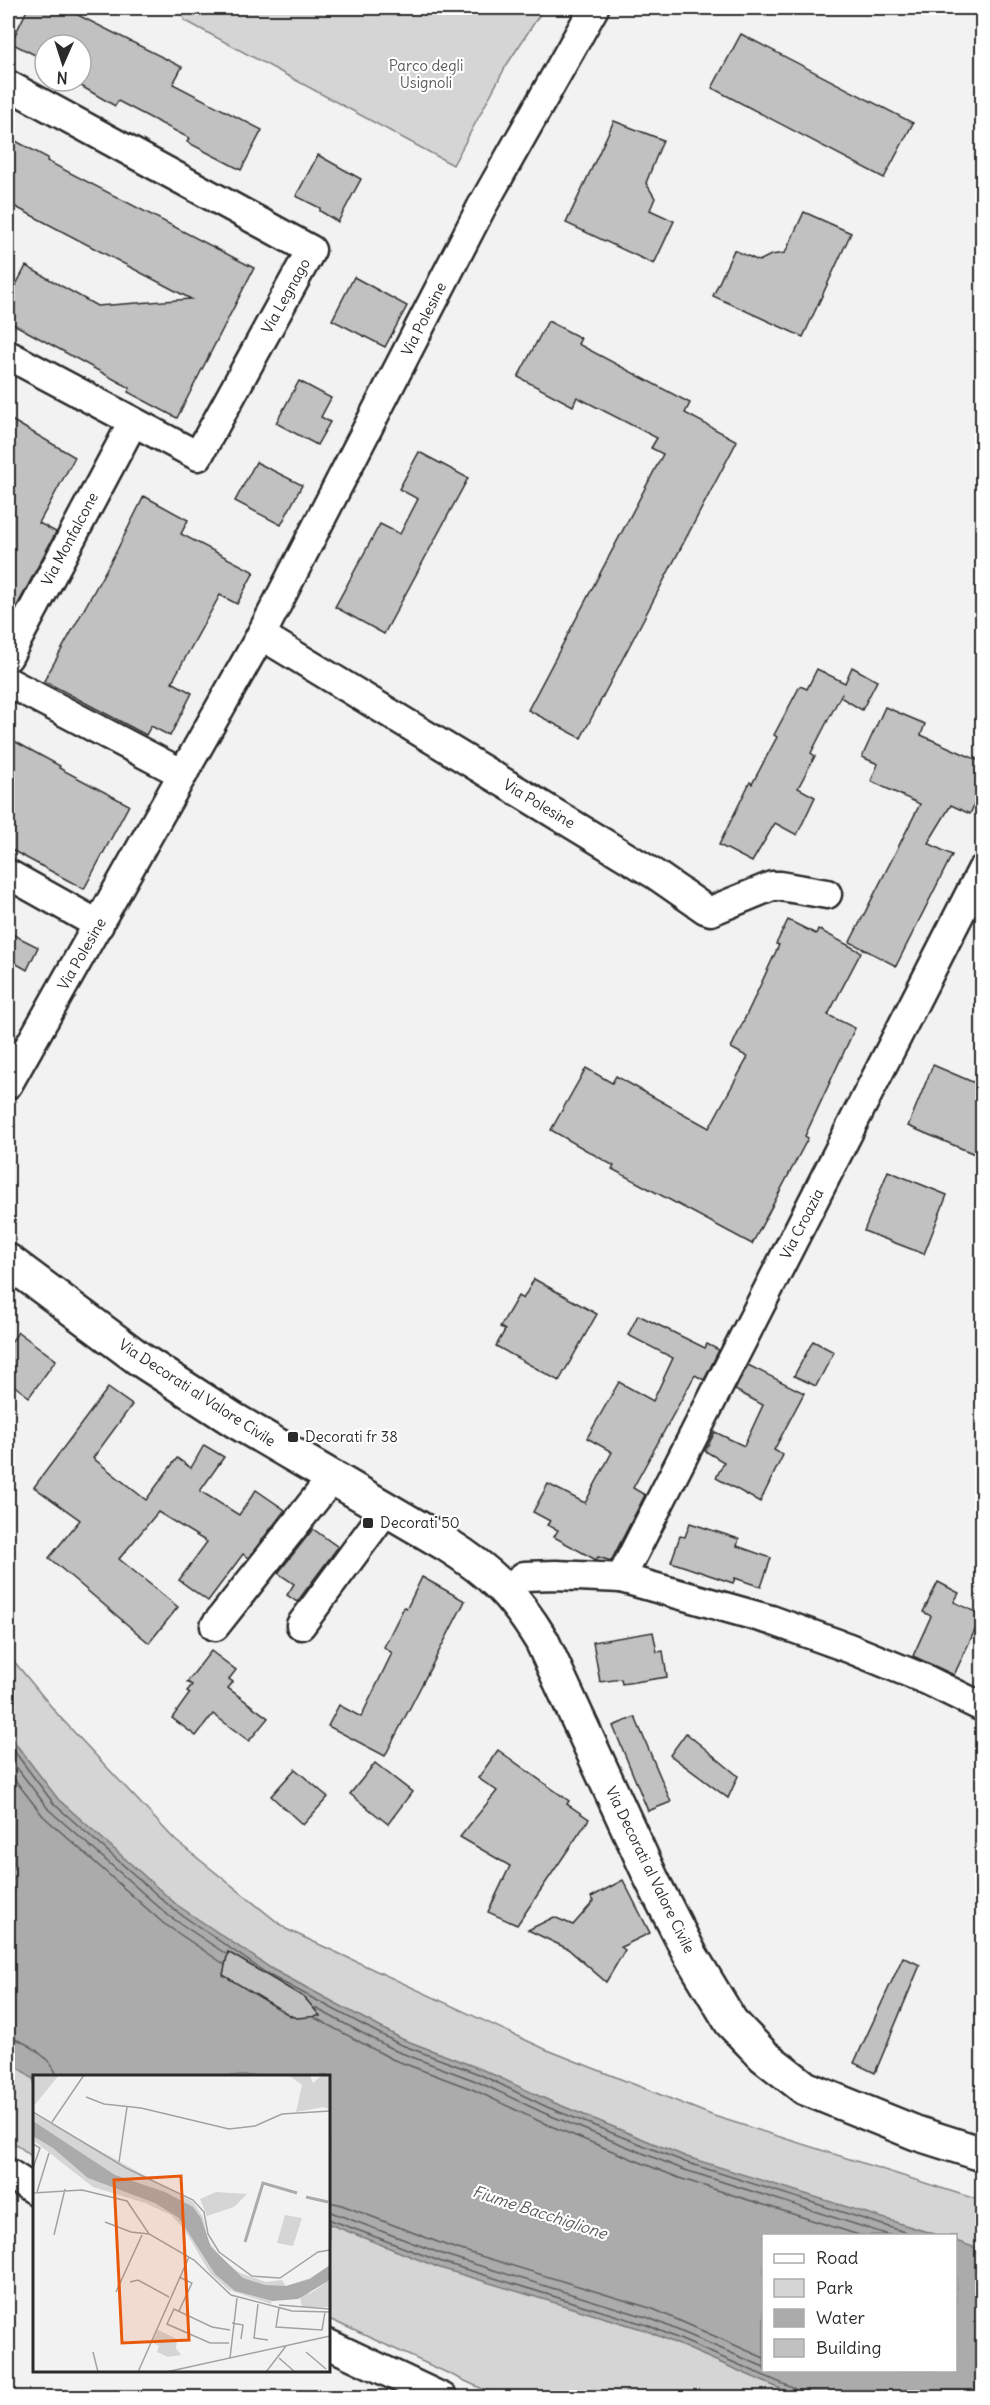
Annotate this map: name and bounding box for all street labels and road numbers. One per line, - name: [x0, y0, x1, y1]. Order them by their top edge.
- street label: Via Legnago: [257, 255, 314, 337]
- street label: Via Polesine: [397, 279, 450, 359]
- street label: Via Monfalcone: [37, 489, 102, 589]
- street label: Via Polesine: [500, 775, 579, 832]
- street label: Via Polesine: [53, 914, 110, 993]
- street label: Via Croazia: [776, 1185, 828, 1262]
- street label: Via Decorati al Valore Civile: [115, 1335, 279, 1450]
- street label: Via Decorati al Valore Civile: [602, 1783, 699, 1956]

